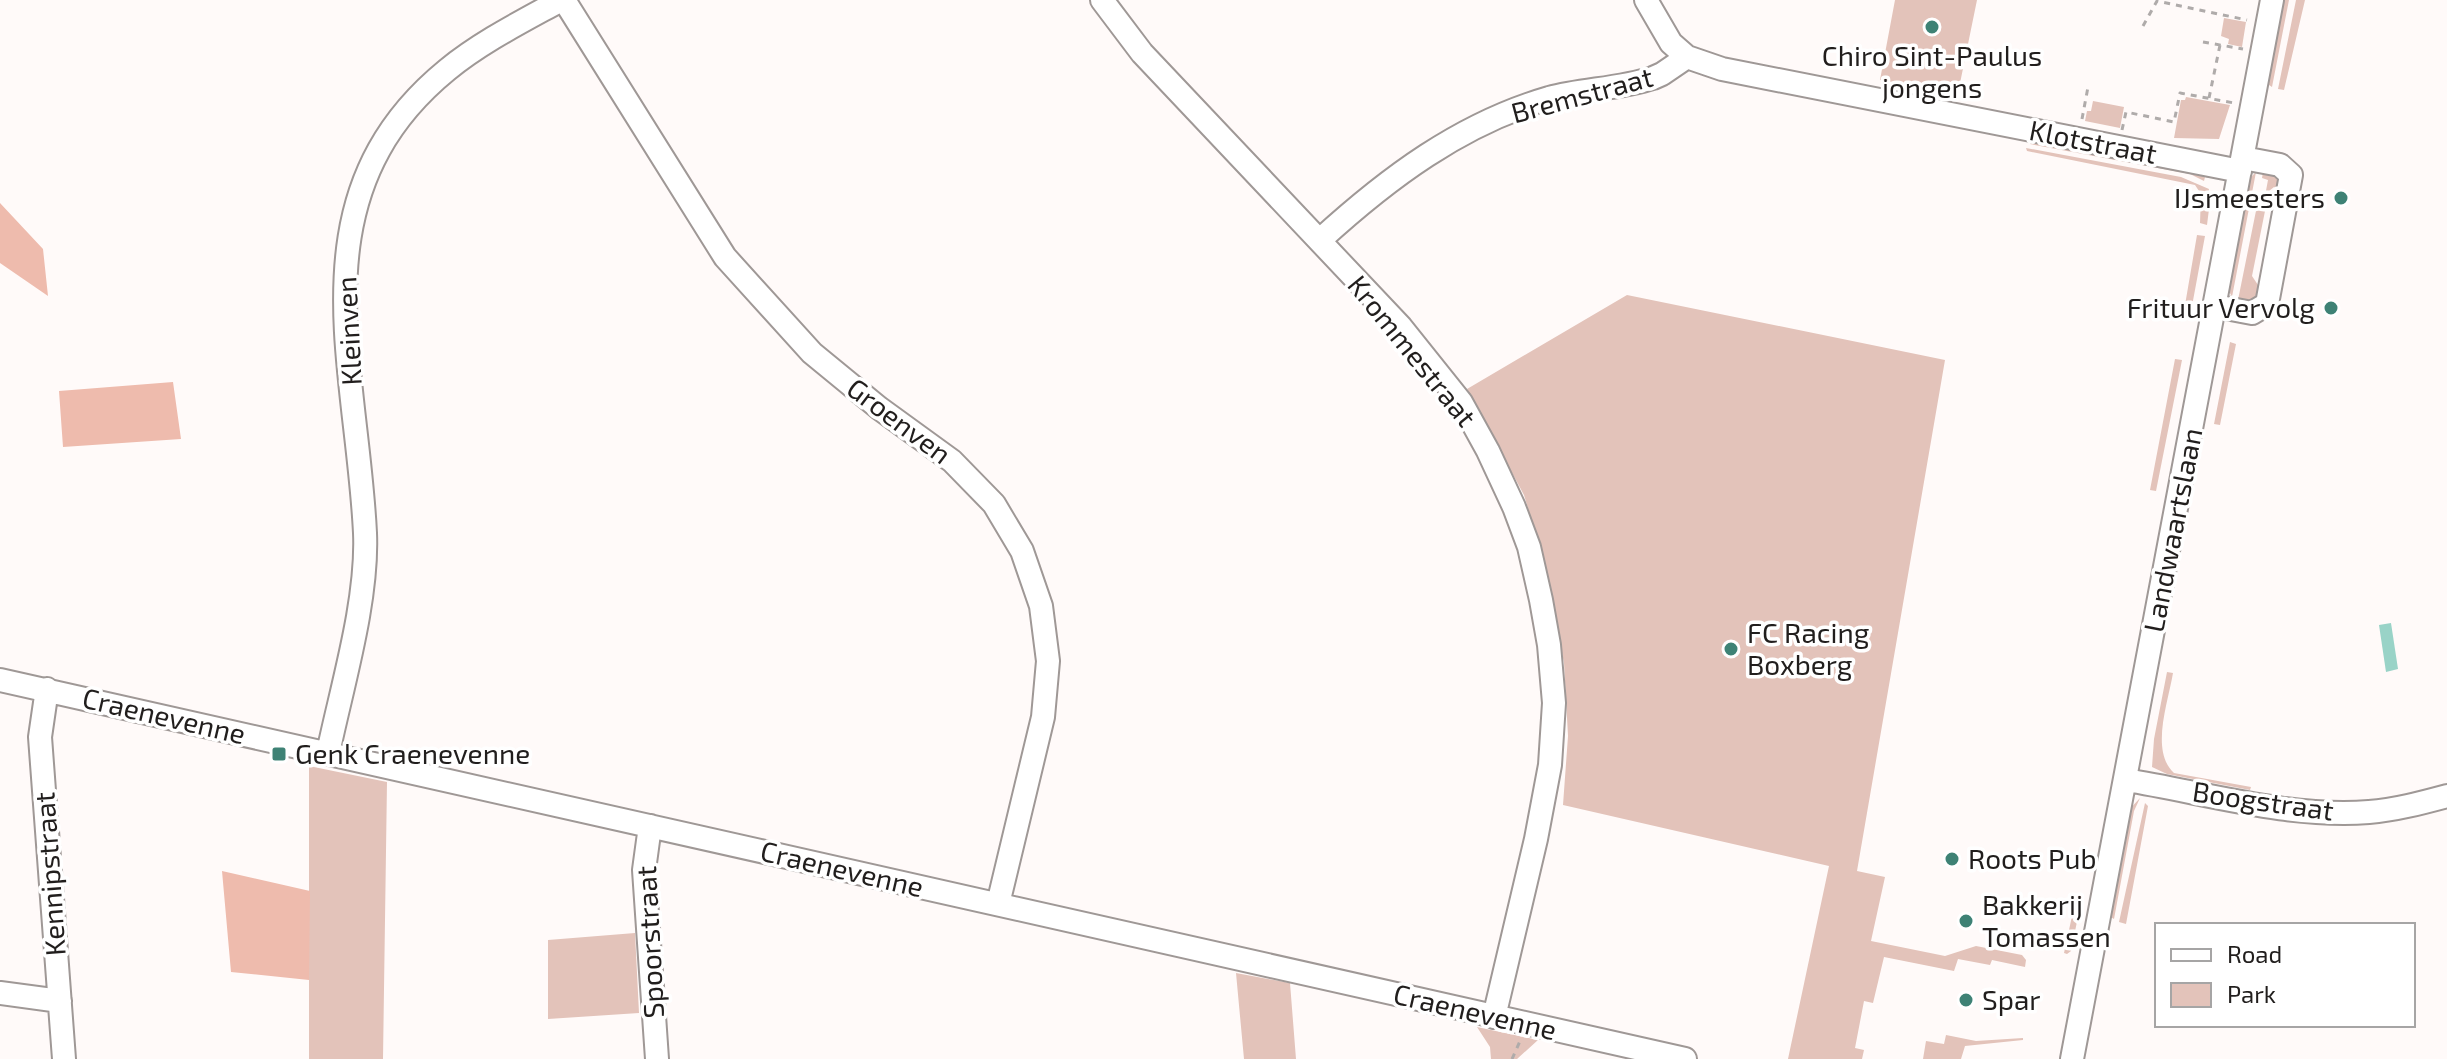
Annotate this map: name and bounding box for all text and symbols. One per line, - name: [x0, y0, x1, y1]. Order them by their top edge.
- marker: Chiro Sint-Paulus jongens: [1923, 18, 1941, 36]
- place label: Chiro Sint-Paulus jongens: [1822, 38, 2042, 104]
- street label: Bremstraat: [1507, 59, 1656, 129]
- street label: Klotstraat: [2027, 112, 2160, 170]
- place label: IJsmeesters: [2174, 180, 2325, 214]
- marker: IJsmeesters: [2332, 189, 2350, 207]
- street label: Krommestraat: [1341, 268, 1484, 433]
- street label: Kleinven: [328, 276, 368, 386]
- place label: Frituur Vervolg: [2127, 290, 2315, 324]
- marker: Frituur Vervolg: [2322, 299, 2340, 317]
- street label: Groenven: [841, 370, 958, 470]
- street label: Landwaartslaan: [2136, 425, 2208, 635]
- place label: FC Racing Boxberg: [1747, 615, 1870, 681]
- marker: FC Racing Boxberg: [1722, 640, 1740, 658]
- street label: Craenevenne: [79, 680, 249, 750]
- place label: Genk Craenevenne: [295, 736, 530, 770]
- marker: Genk Craenevenne: [270, 745, 288, 763]
- street label: Boogstraat: [2190, 773, 2336, 827]
- street label: Kennipstraat: [26, 791, 72, 957]
- street label: Craenevenne: [757, 833, 927, 903]
- place label: Roots Pub: [1968, 841, 2097, 875]
- marker: Roots Pub: [1943, 850, 1961, 868]
- street label: Spoorstraat: [628, 865, 670, 1019]
- place label: Bakkerij Tomassen: [1982, 887, 2111, 953]
- marker: Bakkerij Tomassen: [1957, 912, 1975, 930]
- legend: [2155, 923, 2415, 1027]
- text: Road: [2227, 939, 2282, 968]
- street label: Craenevenne: [1390, 976, 1560, 1046]
- text: Park: [2227, 979, 2276, 1008]
- place label: Spar: [1982, 982, 2041, 1016]
- marker: Spar: [1957, 991, 1975, 1009]

